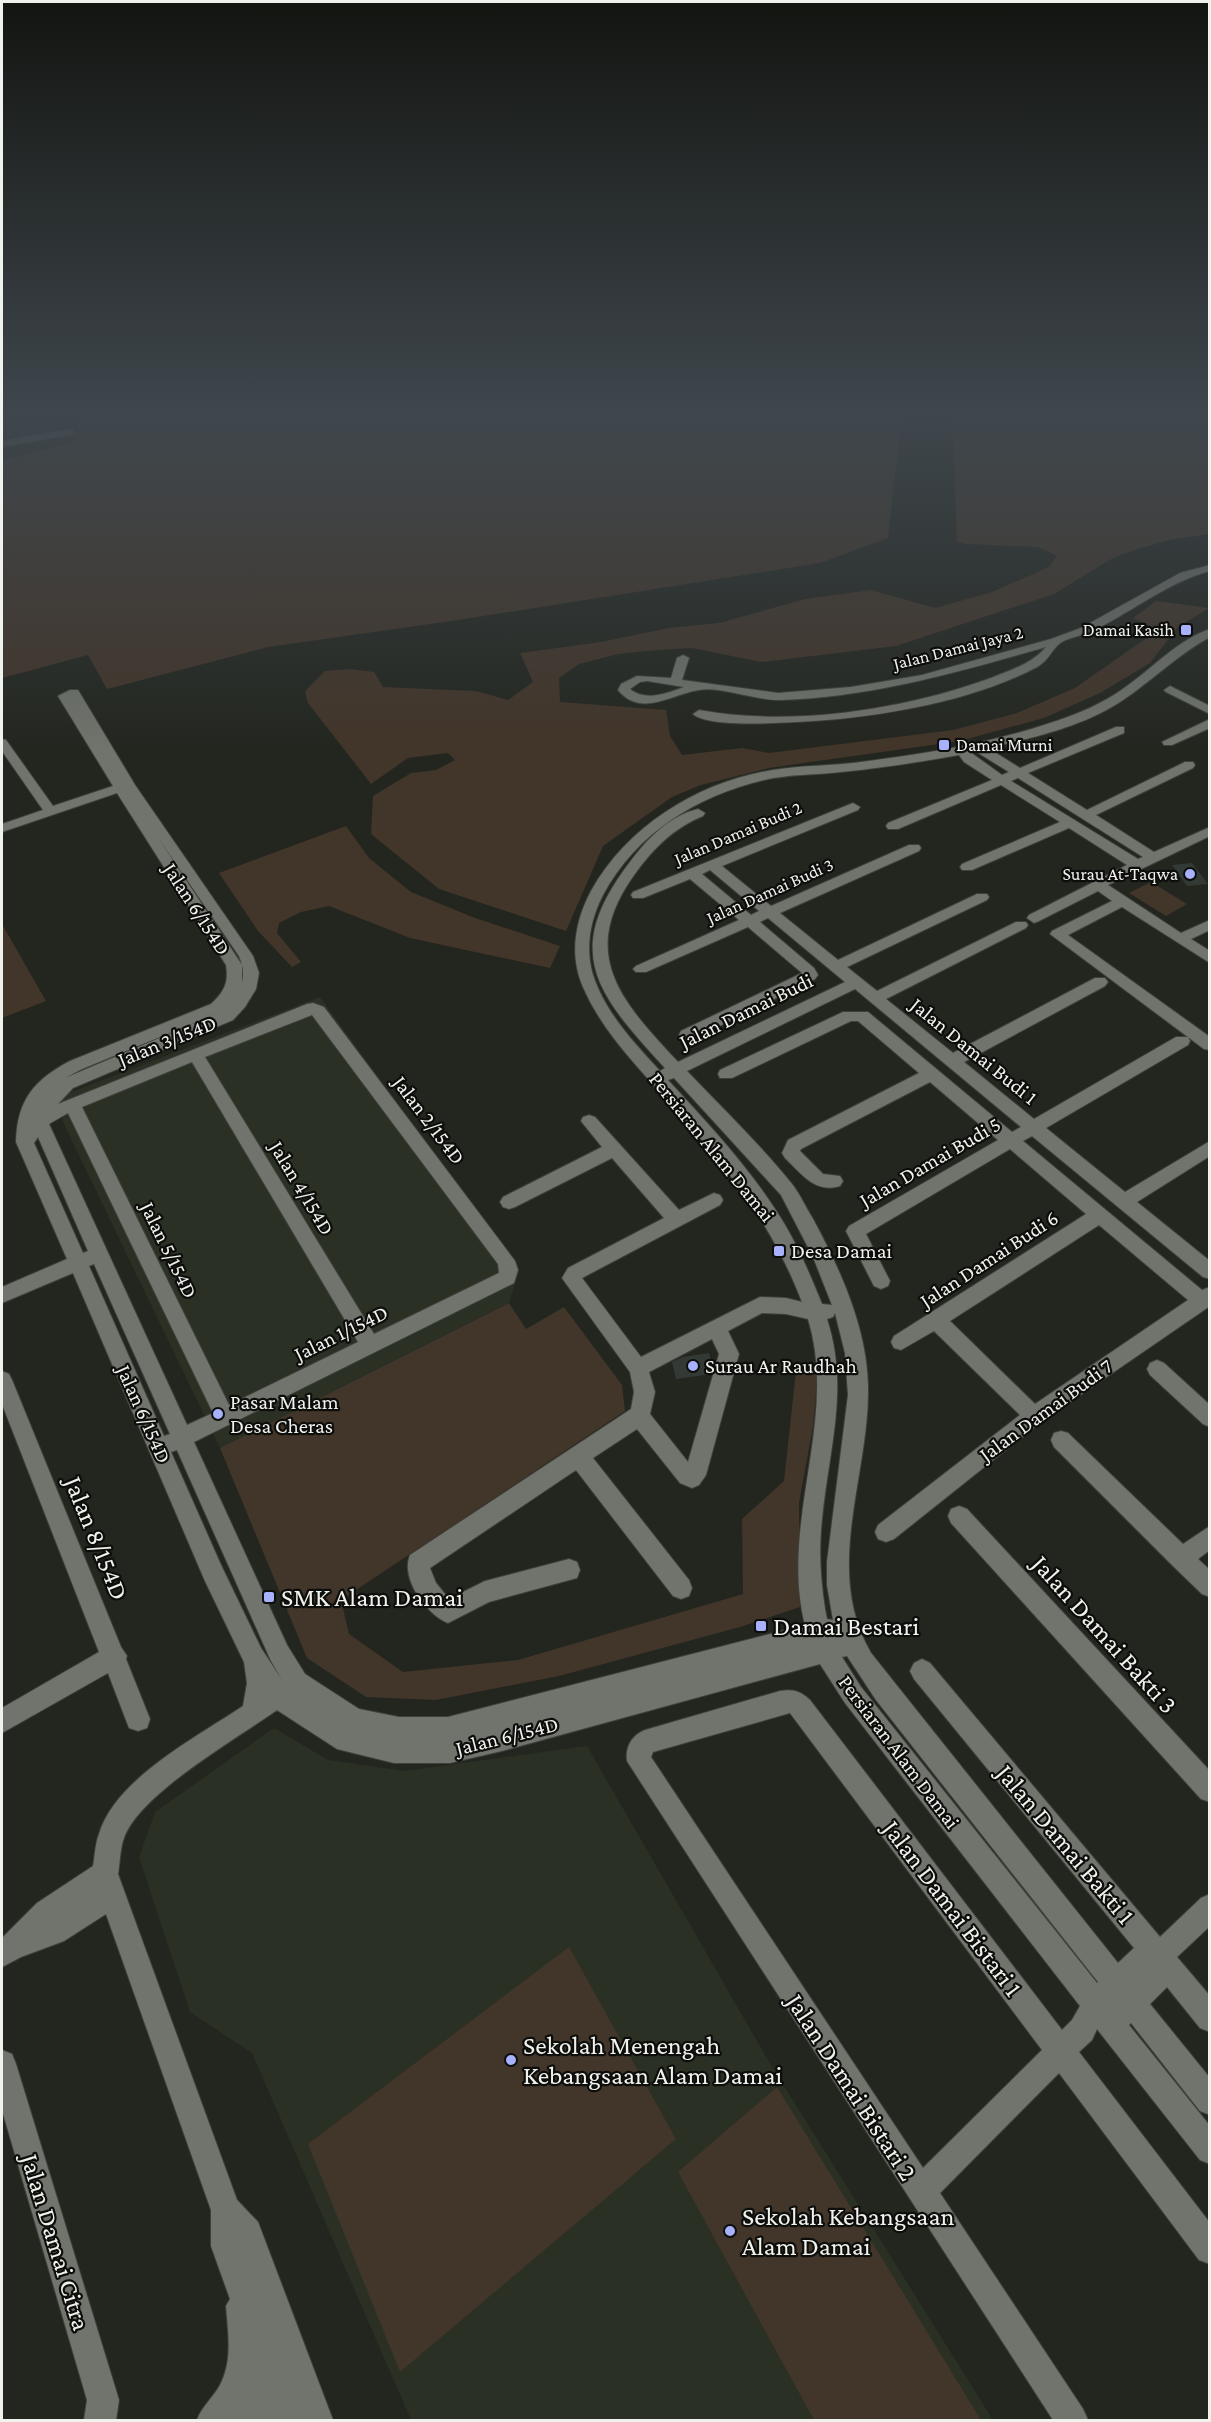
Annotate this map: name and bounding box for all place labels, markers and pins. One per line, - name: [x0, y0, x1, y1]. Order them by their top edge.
- place label: Damai Kasih: [1083, 620, 1174, 640]
- marker: Damai Kasih: [1179, 623, 1193, 637]
- place label: Damai Murni: [956, 735, 1053, 755]
- marker: Damai Murni: [937, 738, 951, 752]
- place label: Surau At-Taqwa: [1062, 864, 1178, 884]
- marker: Surau At-Taqwa: [1183, 867, 1197, 881]
- place label: Desa Damai: [791, 1239, 892, 1263]
- marker: Desa Damai: [772, 1244, 786, 1258]
- place label: Surau Ar Raudhah: [705, 1354, 857, 1378]
- marker: Surau Ar Raudhah: [686, 1359, 700, 1373]
- place label: Pasar Malam Desa Cheras: [230, 1390, 339, 1438]
- marker: Pasar Malam Desa Cheras: [211, 1407, 225, 1421]
- place label: SMK Alam Damai: [281, 1583, 463, 1612]
- marker: SMK Alam Damai: [262, 1590, 276, 1604]
- place label: Damai Bestari: [773, 1612, 920, 1641]
- marker: Damai Bestari: [754, 1619, 768, 1633]
- place label: Sekolah Menengah Kebangsaan Alam Damai: [523, 2031, 783, 2090]
- marker: Sekolah Menengah Kebangsaan Alam Damai: [504, 2053, 518, 2067]
- place label: Sekolah Kebangsaan Alam Damai: [742, 2202, 954, 2261]
- marker: Sekolah Kebangsaan Alam Damai: [723, 2224, 737, 2238]

